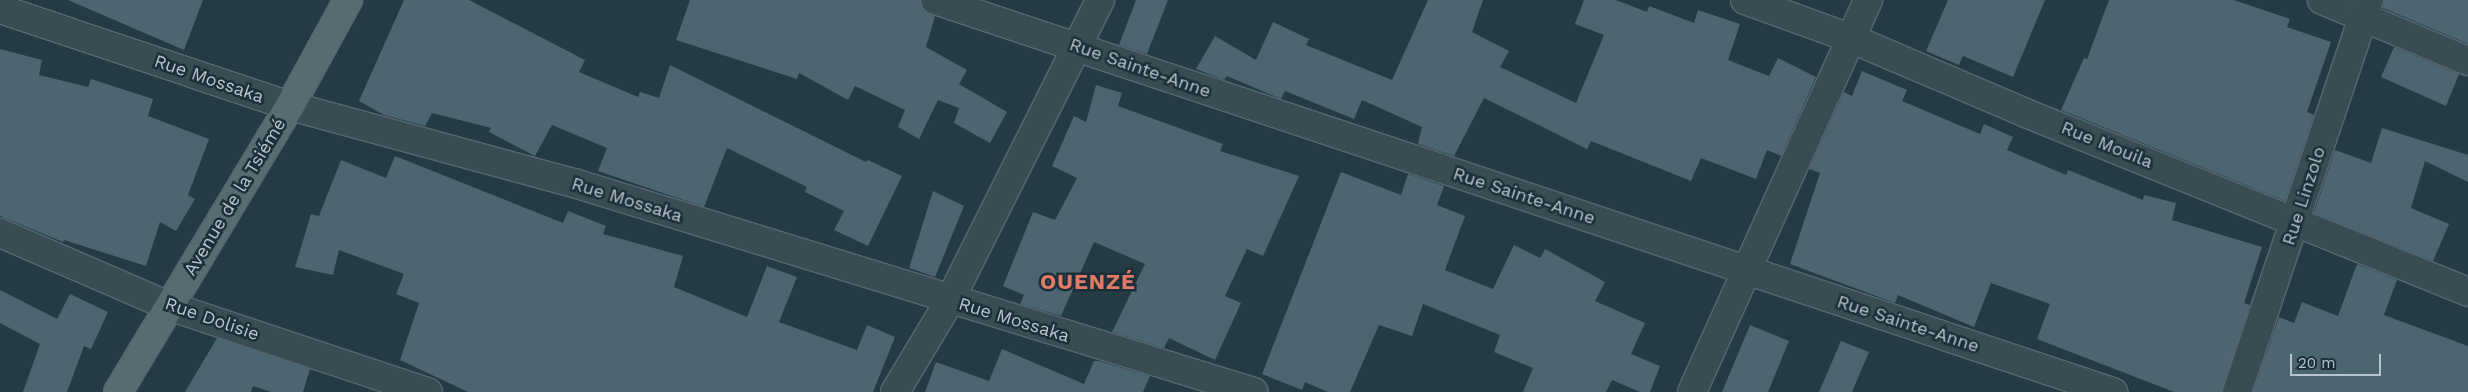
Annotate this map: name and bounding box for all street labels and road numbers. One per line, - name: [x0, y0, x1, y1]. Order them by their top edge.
- street label: Rue Sainte-Anne: [1067, 34, 1213, 102]
- street label: Rue Mossaka: [151, 50, 267, 108]
- street label: Avenue de la Tsiémé: [179, 114, 291, 280]
- street label: Rue Mouila: [2058, 117, 2156, 173]
- street label: Rue Linzolo: [2278, 144, 2330, 248]
- street label: Rue Sainte-Anne: [1450, 163, 1598, 229]
- street label: Rue Mossaka: [569, 173, 685, 227]
- street label: Rue Sainte-Anne: [1834, 291, 1982, 357]
- street label: Rue Dolisie: [162, 293, 262, 345]
- street label: Rue Mossaka: [956, 293, 1072, 347]

